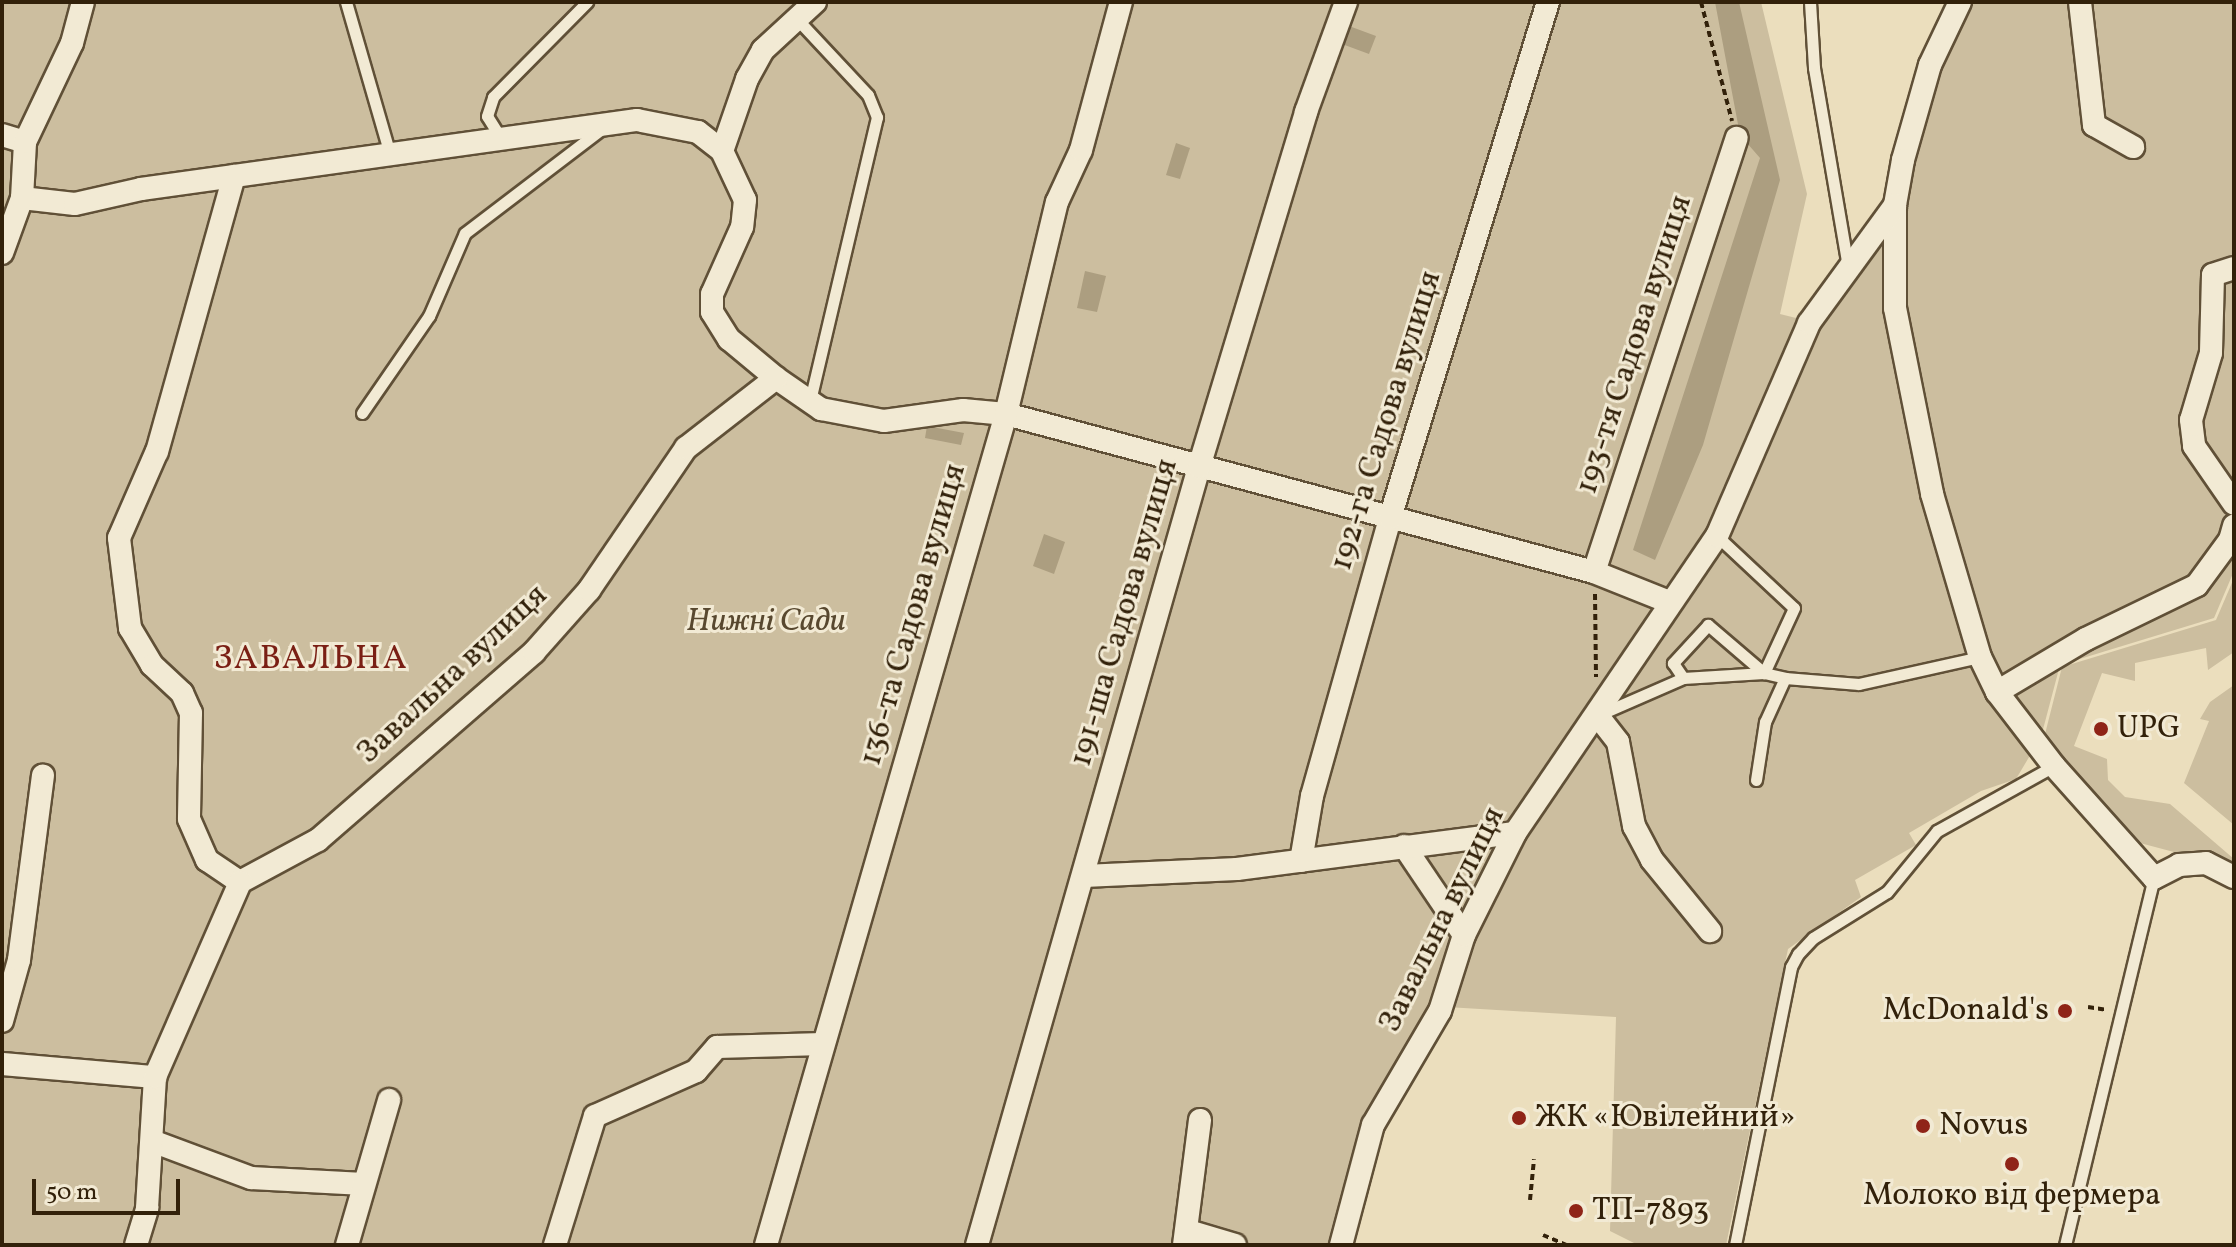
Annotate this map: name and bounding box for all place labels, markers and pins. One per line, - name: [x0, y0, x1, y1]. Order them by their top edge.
- place label: UPG: [2117, 710, 2181, 748]
- marker: UPG: [2092, 720, 2110, 738]
- place label: McDonald's: [1882, 992, 2049, 1030]
- marker: McDonald's: [2056, 1002, 2074, 1020]
- place label: ЖК «Ювілейний»: [1535, 1099, 1796, 1137]
- place label: Novus: [1939, 1107, 2028, 1145]
- marker: ЖК «Ювілейний»: [1510, 1109, 1528, 1127]
- marker: Novus: [1914, 1117, 1932, 1135]
- marker: Молоко від фермера: [2003, 1155, 2021, 1173]
- place label: Молоко від фермера: [1863, 1177, 2161, 1215]
- place label: ТП-7893: [1592, 1192, 1709, 1230]
- marker: ТП-7893: [1567, 1202, 1585, 1220]

